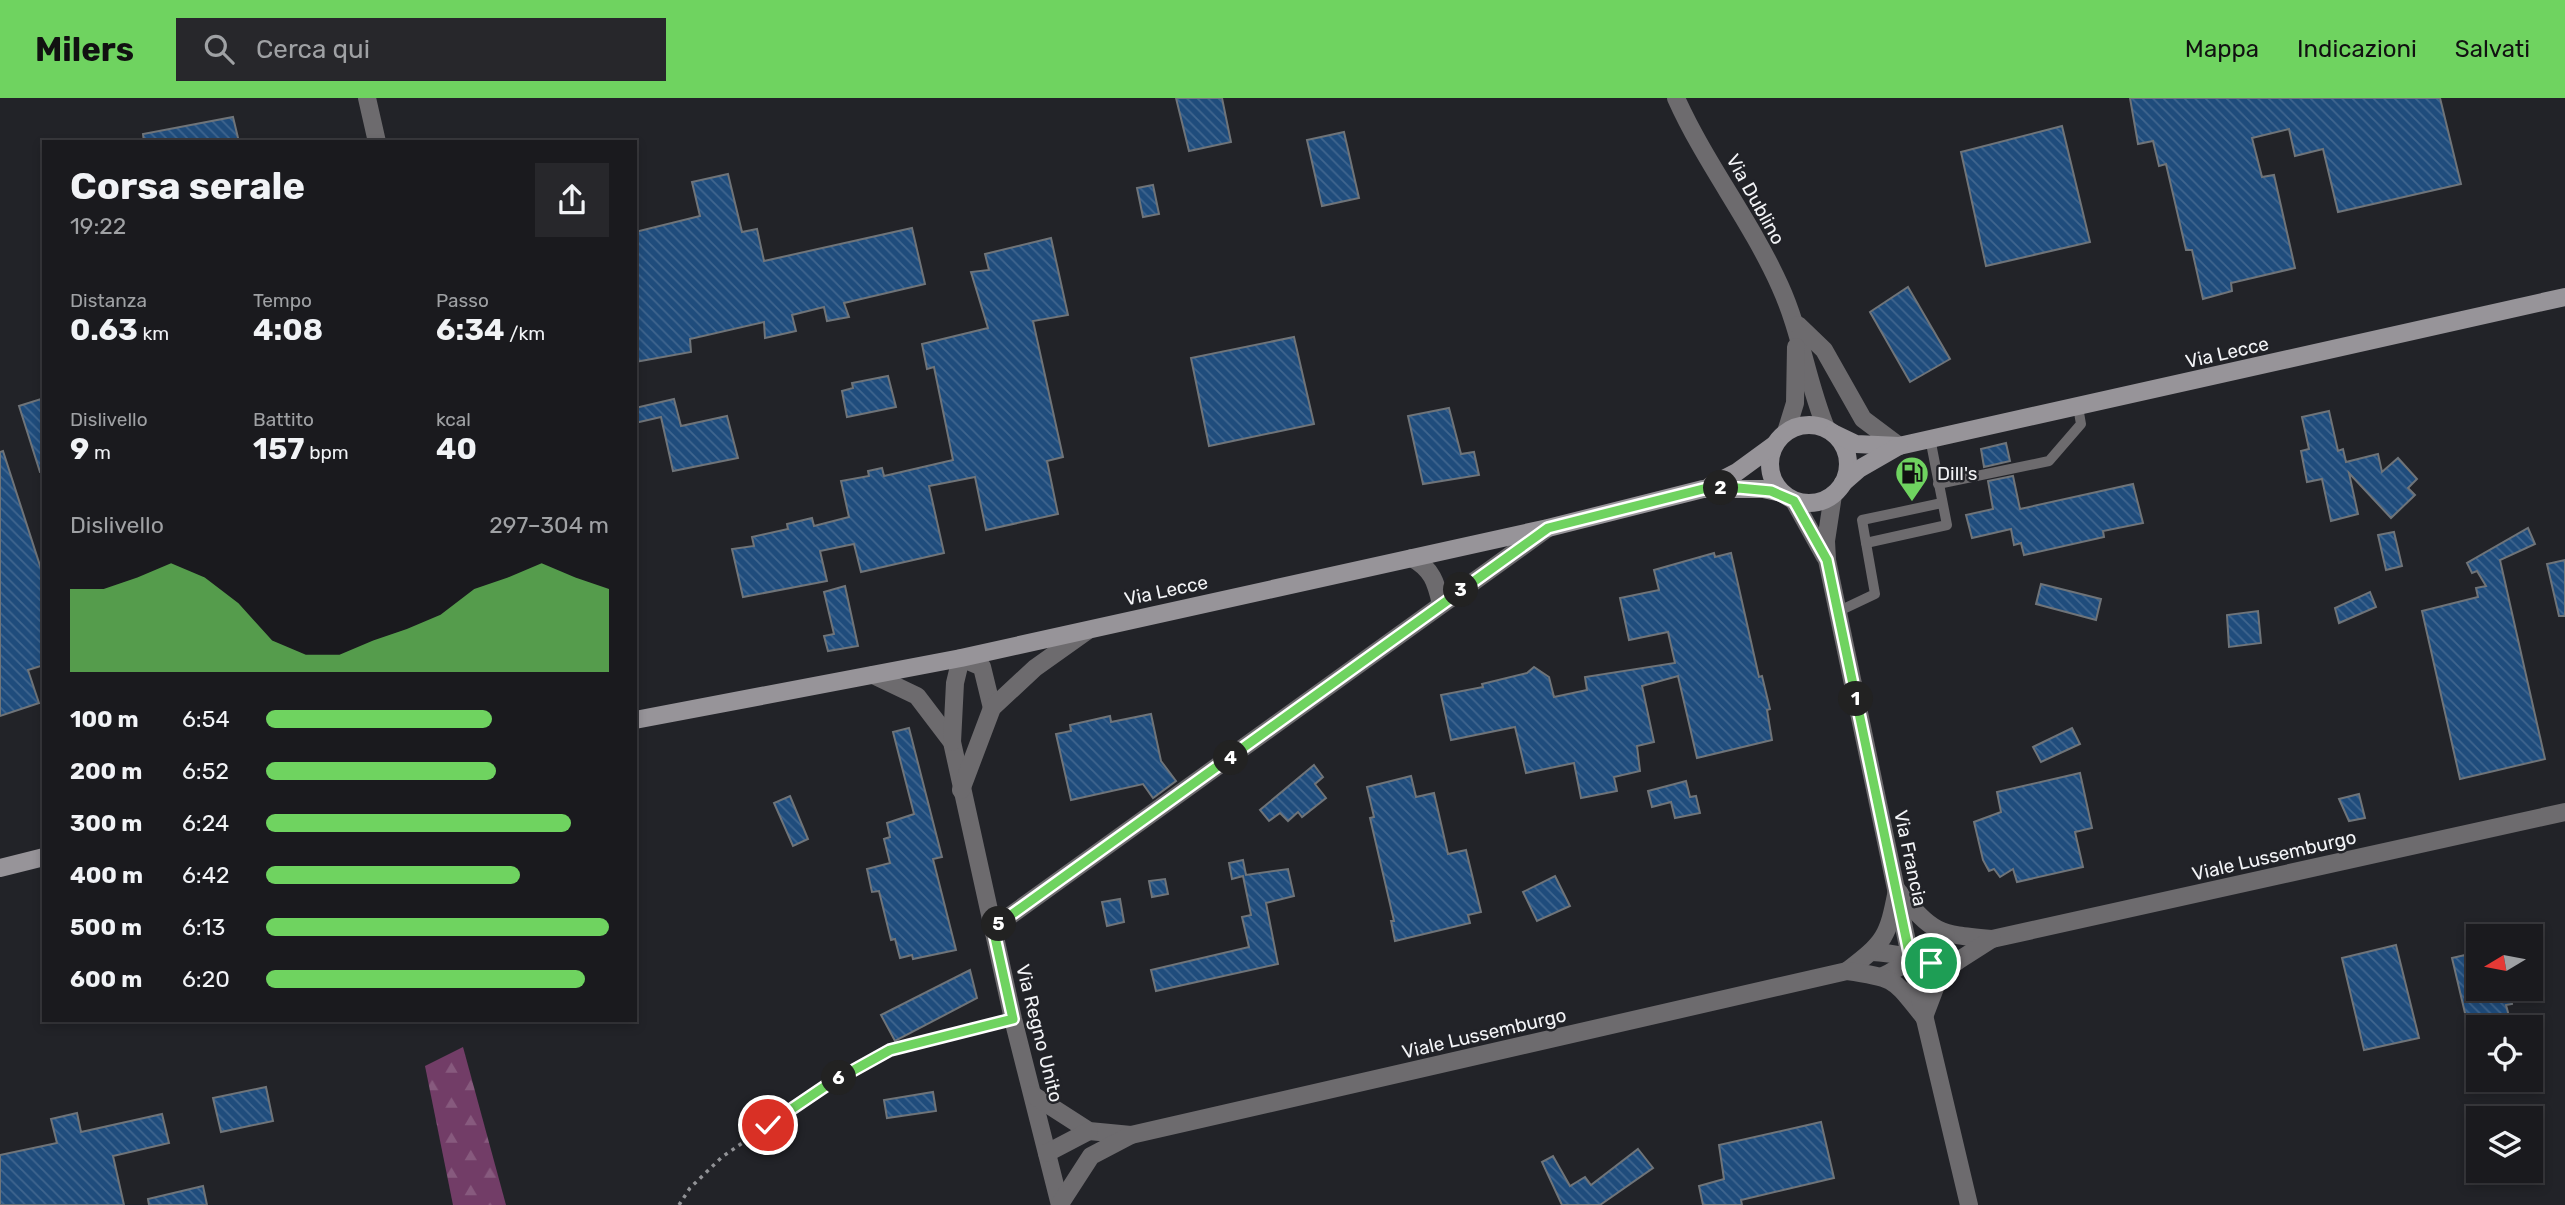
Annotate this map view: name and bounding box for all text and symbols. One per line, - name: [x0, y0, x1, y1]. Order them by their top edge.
- search box: [176, 18, 666, 81]
- text: Milers: [35, 30, 134, 69]
- icon: search: [200, 30, 238, 68]
- text: Cerca qui: [256, 34, 370, 65]
- text: Mappa: [2185, 35, 2259, 63]
- text: Indicazioni: [2297, 35, 2417, 63]
- text: Salvati: [2455, 35, 2530, 63]
- street label: Via Dublino: [1721, 150, 1790, 248]
- text: Corsa serale: [70, 163, 305, 209]
- button: share: [535, 163, 609, 237]
- text: 19:22: [70, 212, 126, 240]
- text: Distanza: [70, 289, 147, 312]
- text: Tempo: [253, 289, 312, 312]
- text: Passo: [436, 289, 489, 312]
- text: 0.63: [70, 312, 138, 348]
- text: 4:08: [253, 312, 323, 348]
- text: 6:34: [436, 312, 505, 348]
- text: km: [138, 322, 169, 345]
- text: /km: [505, 322, 545, 345]
- street label: Via Lecce: [2183, 332, 2271, 373]
- text: Dislivello: [70, 408, 148, 431]
- text: Battito: [253, 408, 314, 431]
- text: kcal: [436, 408, 471, 431]
- text: 9: [70, 431, 89, 467]
- text: 157: [253, 431, 304, 467]
- text: 40: [436, 431, 477, 467]
- text: m: [89, 441, 111, 464]
- text: bpm: [304, 441, 349, 464]
- fuel station icon: Dill's: [1893, 454, 1931, 503]
- place label: Dill's: [1937, 462, 1977, 485]
- pin: 2: [1704, 470, 1738, 506]
- text: 2: [1714, 476, 1727, 499]
- text: Dislivello: [70, 511, 164, 539]
- text: 297–304 m: [489, 511, 609, 539]
- street label: Via Lecce: [1122, 570, 1210, 611]
- pin: 3: [1444, 573, 1478, 608]
- text: 3: [1454, 578, 1467, 601]
- pin: 1: [1839, 682, 1874, 716]
- text: 1: [1851, 687, 1860, 710]
- text: 100 m: [70, 705, 139, 733]
- text: 6:54: [182, 705, 230, 733]
- pin: 4: [1214, 740, 1248, 776]
- text: 4: [1224, 746, 1237, 769]
- text: 200 m: [70, 757, 142, 785]
- text: 6:52: [182, 757, 229, 785]
- street label: Via Francia: [1889, 808, 1932, 908]
- text: 300 m: [70, 809, 142, 837]
- text: 6:24: [182, 809, 229, 837]
- street label: Viale Lussemburgo: [2190, 825, 2359, 886]
- text: 400 m: [70, 861, 143, 889]
- text: 6:42: [182, 861, 230, 889]
- pin: 5: [982, 906, 1016, 942]
- text: 5: [992, 912, 1005, 935]
- text: 500 m: [70, 913, 142, 941]
- text: 6:13: [182, 913, 225, 941]
- north arrow: [2466, 924, 2543, 1001]
- map controls: [2466, 924, 2543, 1183]
- pin: [1901, 933, 1961, 993]
- icon: arrive: [1912, 944, 1950, 982]
- street label: Via Regno Unito: [1011, 962, 1068, 1104]
- text: 600 m: [70, 965, 142, 993]
- text: 6:20: [182, 965, 230, 993]
- street label: Viale Lussemburgo: [1400, 1003, 1569, 1064]
- button: locate: [2466, 1015, 2543, 1092]
- pin: 6: [822, 1060, 856, 1096]
- text: 6: [832, 1066, 845, 1089]
- pin: [738, 1095, 798, 1155]
- icon: check: [749, 1106, 787, 1144]
- button: layers: [2466, 1106, 2543, 1183]

